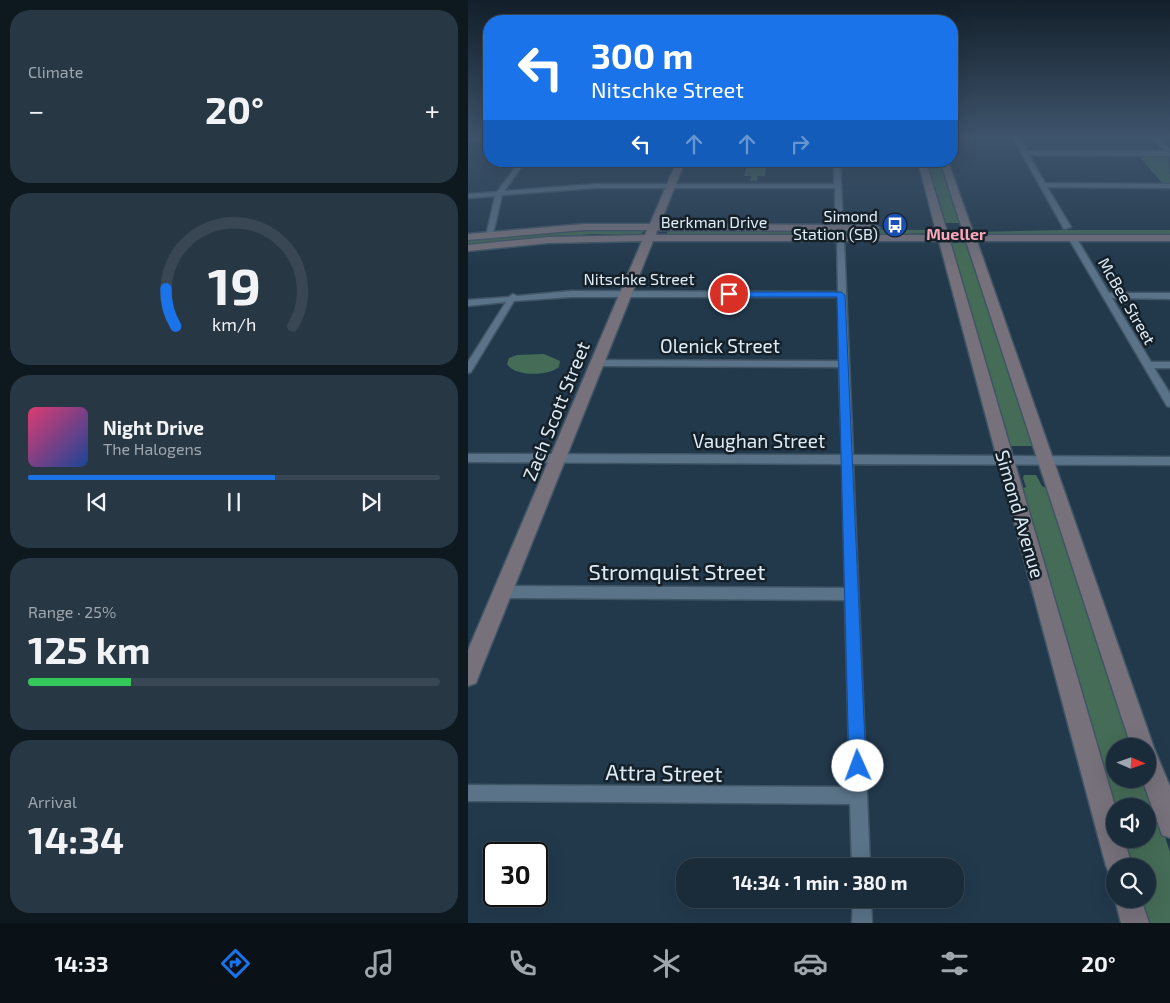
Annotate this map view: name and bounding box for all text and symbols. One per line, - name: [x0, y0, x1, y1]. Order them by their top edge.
- text: 300 m: [591, 34, 693, 76]
- icon: left: [508, 35, 573, 100]
- text: Climate: [28, 62, 83, 81]
- text: Nitschke Street: [591, 76, 744, 102]
- text: 20°: [205, 86, 264, 132]
- text: −: [28, 93, 44, 127]
- text: +: [425, 93, 440, 127]
- icon: left: [627, 130, 655, 158]
- icon: ahead: [680, 130, 708, 158]
- icon: ahead: [733, 130, 761, 158]
- icon: right: [786, 130, 814, 158]
- place label: Simond Station (SB): [793, 206, 878, 243]
- street label: Berkman Drive: [661, 212, 767, 231]
- bus stop icon: Simond Station (SB): [882, 212, 908, 238]
- district label: Mueller: [926, 224, 986, 243]
- text: 19: [207, 253, 261, 315]
- street label: McBee Street: [1095, 254, 1160, 348]
- street label: Nitschke Street: [583, 269, 695, 288]
- pin: [708, 273, 750, 315]
- icon: arrive: [715, 280, 743, 308]
- text: km/h: [212, 313, 256, 335]
- street label: Olenick Street: [660, 334, 780, 357]
- street label: Zach Scott Street: [517, 338, 594, 484]
- text: Night Drive: [103, 416, 204, 439]
- street label: Vaughan Street: [693, 429, 825, 452]
- text: The Halogens: [103, 439, 202, 458]
- street label: Simond Avenue: [991, 447, 1050, 581]
- icon: previous: [83, 488, 111, 516]
- icon: pause: [220, 488, 248, 516]
- icon: next: [357, 488, 385, 516]
- street label: Stromquist Street: [588, 558, 766, 584]
- text: Range · 25%: [28, 602, 116, 621]
- text: 125 km: [28, 626, 150, 672]
- north arrow: [1106, 738, 1156, 788]
- map controls: [1106, 738, 1156, 908]
- position arrow: [831, 739, 883, 791]
- street label: Attra Street: [605, 758, 723, 786]
- text: Arrival: [28, 792, 77, 811]
- button: sound: [1106, 798, 1156, 848]
- text: 14:34: [28, 816, 124, 862]
- speed limit sign: 30: [483, 842, 548, 907]
- button: search: [1106, 858, 1156, 908]
- text: 14:34 · 1 min · 380 m: [732, 871, 908, 894]
- icon: directions: [218, 946, 253, 981]
- icon: music: [362, 946, 397, 981]
- icon: phone: [505, 946, 540, 981]
- icon: climate: [649, 946, 684, 981]
- icon: car: [793, 946, 828, 981]
- icon: filters: [937, 946, 972, 981]
- text: 14:33: [54, 950, 109, 976]
- text: 20°: [1081, 950, 1116, 976]

